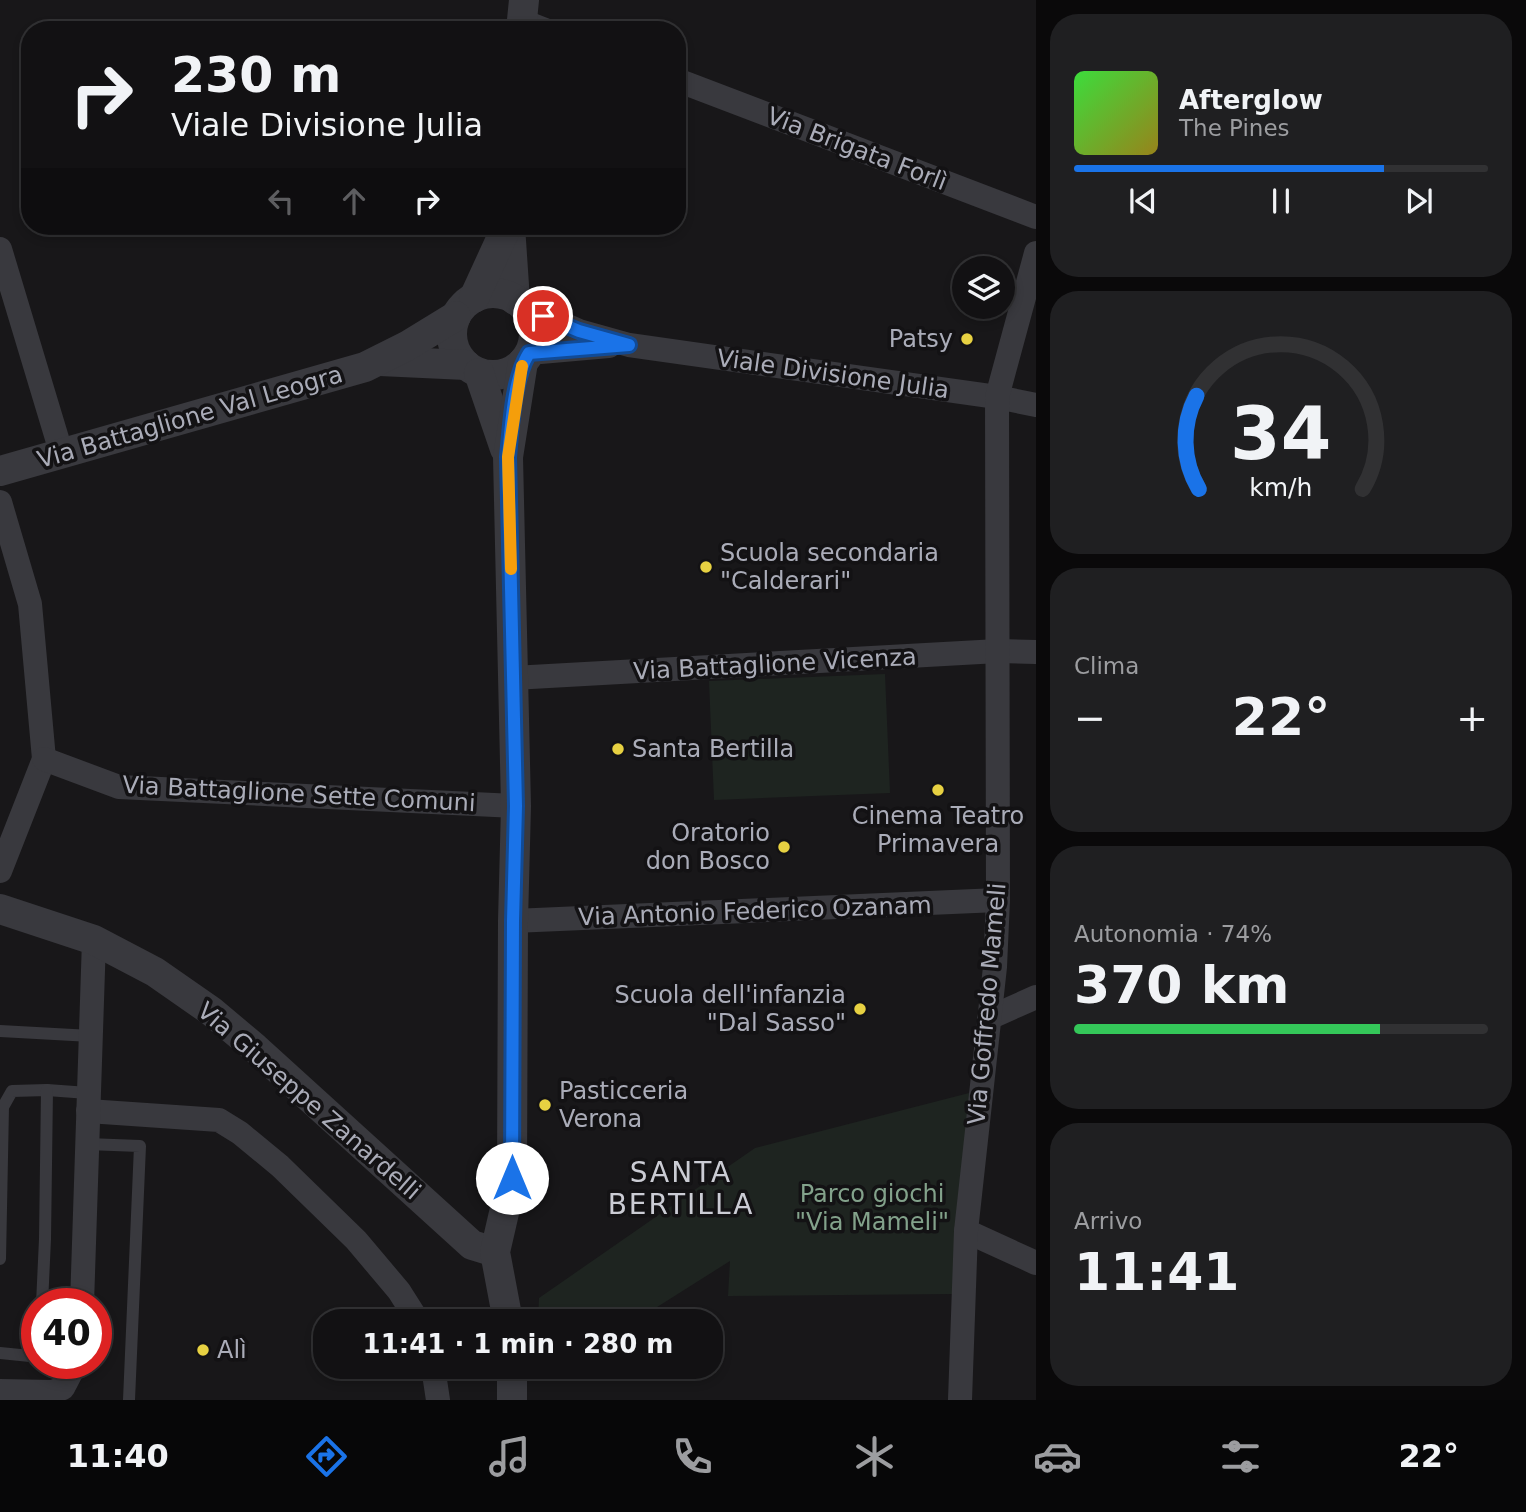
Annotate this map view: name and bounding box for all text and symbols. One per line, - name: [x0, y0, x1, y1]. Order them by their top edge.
- text: 230 m: [171, 47, 341, 104]
- icon: right: [56, 49, 147, 140]
- text: Afterglow: [1179, 85, 1323, 115]
- street label: Via Brigata Forlì: [763, 102, 951, 196]
- text: Viale Divisione Julia: [171, 106, 483, 144]
- text: The Pines: [1179, 115, 1290, 141]
- icon: left: [262, 182, 300, 220]
- icon: ahead: [335, 182, 373, 220]
- icon: right: [408, 182, 446, 220]
- icon: previous: [1124, 182, 1162, 220]
- icon: pause: [1262, 182, 1300, 220]
- icon: next: [1400, 182, 1438, 220]
- map controls: [952, 256, 1015, 319]
- button: layers: [952, 256, 1015, 319]
- pin: [513, 286, 573, 346]
- icon: arrive: [524, 297, 562, 335]
- place label: Patsy: [889, 325, 953, 353]
- marker: Patsy: [959, 331, 975, 347]
- street label: Viale Divisione Julia: [715, 344, 951, 404]
- street label: Via Battaglione Val Leogra: [34, 360, 346, 474]
- text: 34: [1230, 391, 1332, 476]
- text: km/h: [1249, 473, 1313, 502]
- place label: Scuola secondaria "Calderari": [720, 539, 939, 595]
- marker: Scuola secondaria "Calderari": [698, 559, 714, 575]
- street label: Via Battaglione Vicenza: [633, 643, 917, 685]
- text: Clima: [1074, 653, 1139, 679]
- text: 22°: [1232, 687, 1330, 747]
- text: −: [1074, 696, 1106, 740]
- text: +: [1456, 696, 1488, 740]
- place label: Santa Bertilla: [632, 735, 794, 763]
- marker: Santa Bertilla: [610, 741, 626, 757]
- street label: Via Battaglione Sette Comuni: [122, 771, 476, 817]
- marker: Cinema Teatro Primavera: [930, 782, 946, 798]
- place label: Cinema Teatro Primavera: [852, 802, 1024, 858]
- place label: Oratorio don Bosco: [646, 819, 770, 875]
- marker: Oratorio don Bosco: [776, 839, 792, 855]
- street label: Via Goffredo Mameli: [962, 882, 1012, 1126]
- street label: Via Antonio Federico Ozanam: [578, 891, 932, 931]
- text: Autonomia · 74%: [1074, 921, 1272, 947]
- text: 370 km: [1074, 955, 1289, 1015]
- place label: Scuola dell'infanzia "Dal Sasso": [615, 981, 846, 1037]
- street label: Via Giuseppe Zanardelli: [192, 997, 426, 1205]
- marker: Scuola dell'infanzia "Dal Sasso": [852, 1001, 868, 1017]
- place label: Pasticceria Verona: [559, 1077, 688, 1133]
- marker: Pasticceria Verona: [537, 1097, 553, 1113]
- position arrow: [475, 1141, 549, 1215]
- district label: SANTA BERTILLA: [608, 1156, 754, 1221]
- park label: Parco giochi "Via Mameli": [795, 1180, 949, 1236]
- text: Arrivo: [1074, 1208, 1142, 1234]
- text: 11:41: [1074, 1242, 1240, 1302]
- speed limit sign: 40: [21, 1288, 112, 1379]
- text: 11:41 · 1 min · 280 m: [363, 1329, 673, 1359]
- place label: Alì: [217, 1336, 247, 1364]
- marker: Alì: [195, 1342, 211, 1358]
- icon: directions: [302, 1432, 351, 1481]
- icon: music: [485, 1432, 534, 1481]
- icon: phone: [668, 1432, 717, 1481]
- icon: climate: [850, 1432, 899, 1481]
- icon: car: [1033, 1432, 1082, 1481]
- icon: filters: [1216, 1432, 1265, 1481]
- text: 11:40: [67, 1437, 169, 1475]
- text: 22°: [1399, 1437, 1459, 1475]

